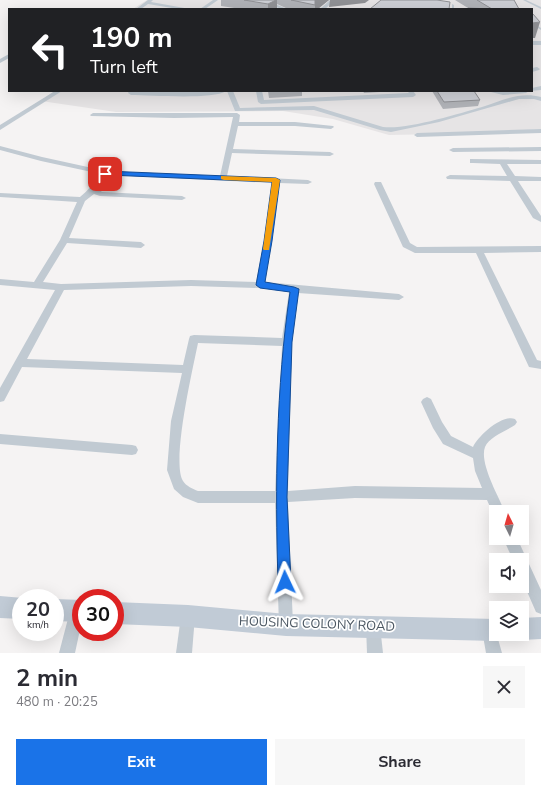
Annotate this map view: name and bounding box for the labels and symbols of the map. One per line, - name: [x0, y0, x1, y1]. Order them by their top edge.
- pin: [88, 157, 122, 191]
- north arrow: [489, 505, 529, 545]
- position arrow: [264, 561, 306, 603]
- speed limit sign: 30: [72, 589, 124, 641]
- street label: HOUSING COLONY ROAD: [239, 612, 395, 636]

